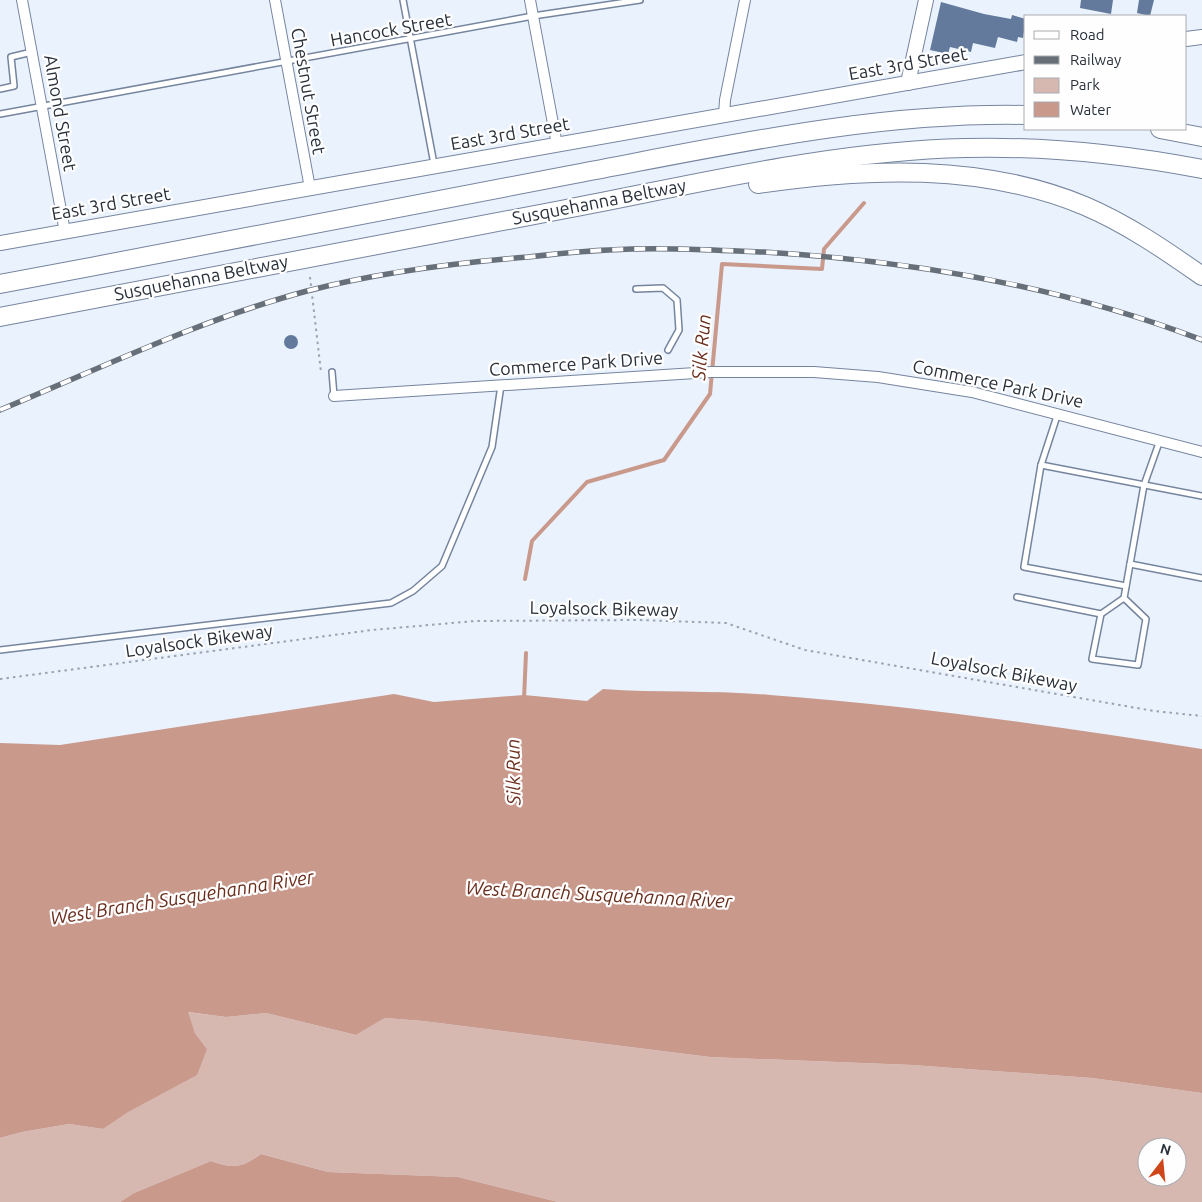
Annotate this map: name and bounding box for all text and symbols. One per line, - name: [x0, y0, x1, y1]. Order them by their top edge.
- street label: Hancock Street: [329, 9, 453, 50]
- legend: [1024, 15, 1187, 130]
- street label: Chestnut Street: [288, 26, 330, 156]
- text: Road: [1070, 26, 1105, 43]
- street label: East 3rd Street: [847, 43, 969, 83]
- text: Railway: [1070, 51, 1121, 68]
- street label: Almond Street: [41, 53, 81, 173]
- text: Park: [1070, 76, 1100, 93]
- text: Water: [1070, 101, 1111, 118]
- street label: East 3rd Street: [449, 113, 571, 153]
- street label: Susquehanna Beltway: [510, 174, 688, 228]
- street label: East 3rd Street: [50, 183, 172, 223]
- street label: Susquehanna Beltway: [112, 250, 290, 304]
- water label: Silk Run: [687, 313, 715, 382]
- street label: Commerce Park Drive: [488, 347, 664, 379]
- street label: Commerce Park Drive: [911, 355, 1085, 411]
- street label: Loyalsock Bikeway: [530, 597, 679, 619]
- street label: Loyalsock Bikeway: [124, 620, 274, 660]
- street label: Loyalsock Bikeway: [929, 647, 1079, 695]
- water label: Silk Run: [501, 739, 525, 806]
- water label: West Branch Susquehanna River: [49, 865, 316, 929]
- water label: West Branch Susquehanna River: [465, 876, 733, 912]
- north arrow: [1137, 1137, 1187, 1187]
- text: N: [1158, 1140, 1173, 1159]

